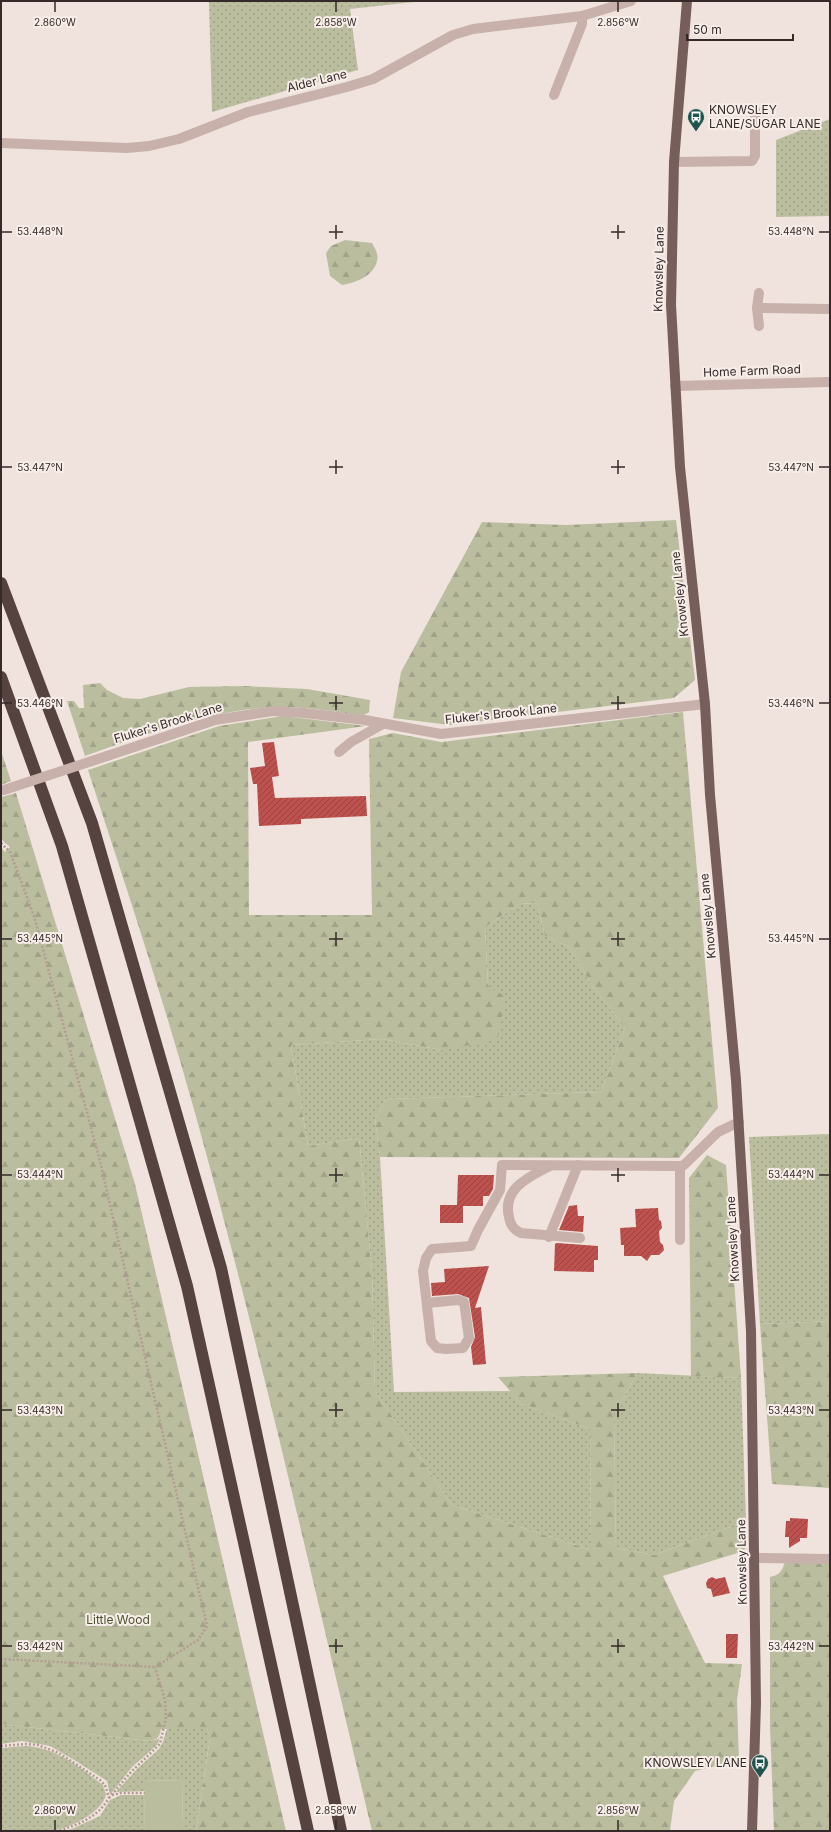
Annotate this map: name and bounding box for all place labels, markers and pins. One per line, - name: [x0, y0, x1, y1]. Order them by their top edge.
- place label: KNOWSLEY LANE/SUGAR LANE: [709, 102, 821, 131]
- bus stop icon: KNOWSLEY LANE/SUGAR LANE: [686, 107, 706, 132]
- bus stop icon: KNOWSLEY LANE: [750, 1753, 770, 1778]
- place label: KNOWSLEY LANE: [644, 1755, 747, 1770]

